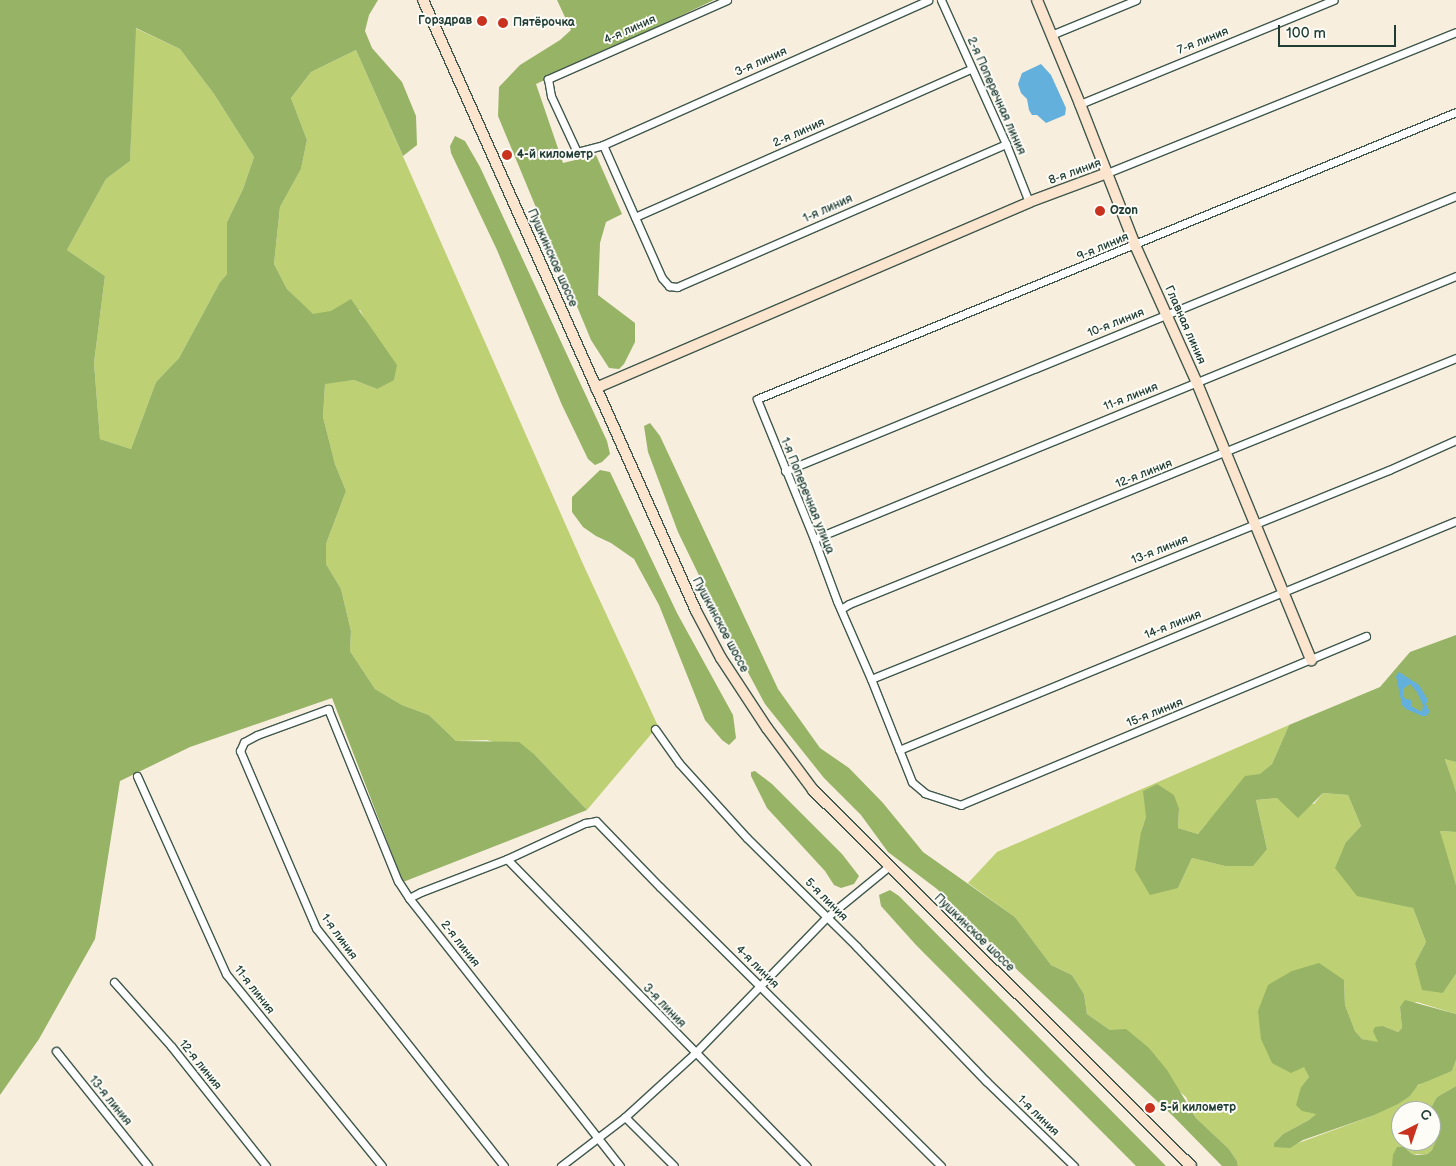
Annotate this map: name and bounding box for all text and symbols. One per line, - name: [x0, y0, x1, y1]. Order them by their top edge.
- street label: 4-я линия: [602, 12, 658, 48]
- place label: Горздрав: [418, 14, 472, 28]
- marker: Горздрав: [476, 15, 488, 27]
- scale bar: [1281, 15, 1398, 47]
- place label: Пятёрочка: [513, 16, 575, 30]
- marker: Пятёрочка: [497, 17, 509, 29]
- street label: 7-я линия: [1175, 24, 1231, 58]
- text: 100 m: [1286, 24, 1326, 43]
- street label: 2-я Поперечная линия: [964, 35, 1028, 157]
- street label: 3-я линия: [733, 44, 789, 80]
- street label: 2-я линия: [771, 115, 827, 151]
- place label: 4-й километр: [517, 148, 593, 162]
- marker: 4-й километр: [501, 149, 513, 161]
- street label: 8-я линия: [1047, 156, 1103, 188]
- street label: 1-я линия: [801, 192, 855, 226]
- place label: Ozon: [1110, 204, 1138, 218]
- marker: Ozon: [1094, 205, 1106, 217]
- street label: Пушкинское шоссе: [524, 207, 580, 309]
- street label: 9-я линия: [1075, 230, 1131, 264]
- street label: Главная линия: [1161, 284, 1209, 366]
- street label: 10-я линия: [1086, 305, 1146, 341]
- street label: 11-я линия: [1102, 380, 1160, 414]
- street label: 1-я Поперечная улица: [777, 436, 837, 556]
- street label: 12-я линия: [1114, 456, 1174, 492]
- street label: 13-я линия: [1129, 532, 1191, 568]
- street label: Пушкинское шоссе: [689, 575, 751, 675]
- street label: 14-я линия: [1143, 607, 1203, 643]
- street label: 15-я линия: [1125, 695, 1185, 731]
- street label: 5-я линия: [802, 876, 850, 924]
- street label: Пушкинское шоссе: [931, 891, 1017, 975]
- street label: 1-я линия: [318, 911, 360, 963]
- street label: 2-я линия: [437, 918, 483, 970]
- street label: 4-я линия: [732, 942, 782, 992]
- street label: 11-я линия: [231, 963, 277, 1017]
- street label: 3-я линия: [640, 981, 688, 1031]
- street label: 12-я линия: [176, 1037, 224, 1093]
- street label: 13-я линия: [86, 1073, 134, 1129]
- street label: 1-я линия: [1014, 1093, 1062, 1139]
- place label: 5-й километр: [1160, 1101, 1236, 1115]
- north arrow: [1391, 1101, 1441, 1151]
- marker: 5-й километр: [1144, 1102, 1156, 1114]
- text: С: [1416, 1105, 1435, 1125]

